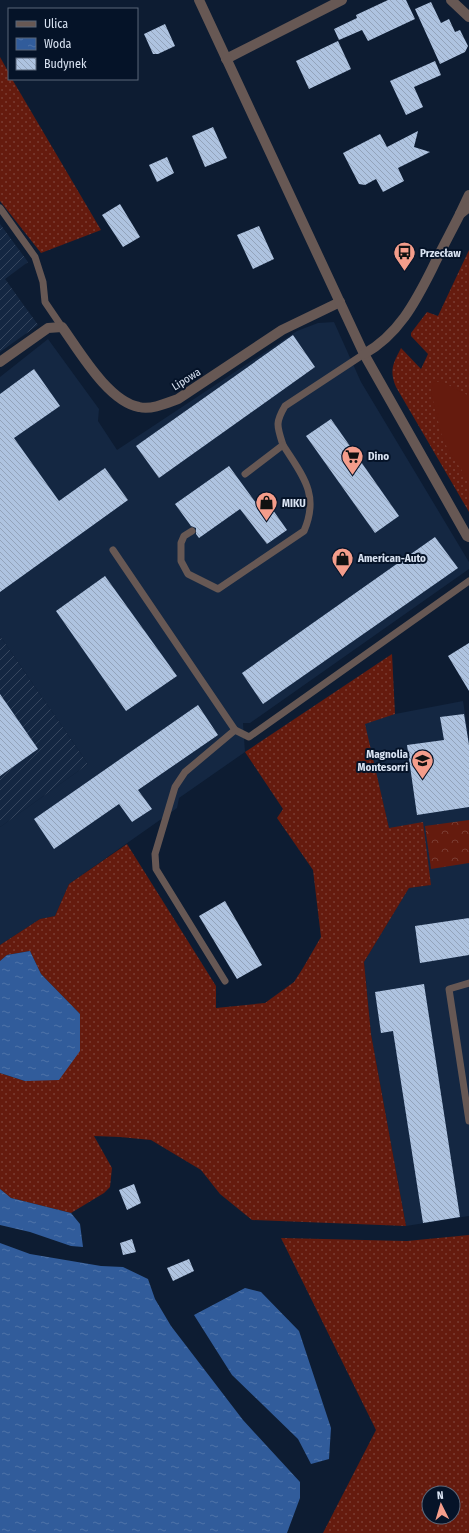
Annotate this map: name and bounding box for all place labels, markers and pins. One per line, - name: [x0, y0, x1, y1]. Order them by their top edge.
- bus stop icon: Przecław: [391, 240, 417, 273]
- place label: Przecław: [420, 247, 461, 260]
- supermarket icon: Dino: [340, 443, 366, 476]
- place label: Dino: [368, 450, 389, 463]
- shop icon: MIKU: [254, 490, 280, 523]
- place label: MIKU: [282, 497, 306, 510]
- shop icon: American-Auto: [329, 545, 355, 578]
- place label: American-Auto: [357, 552, 426, 565]
- school or university icon: Magnolia Montesorri: [410, 747, 436, 780]
- place label: Magnolia Montesorri: [358, 748, 409, 774]

